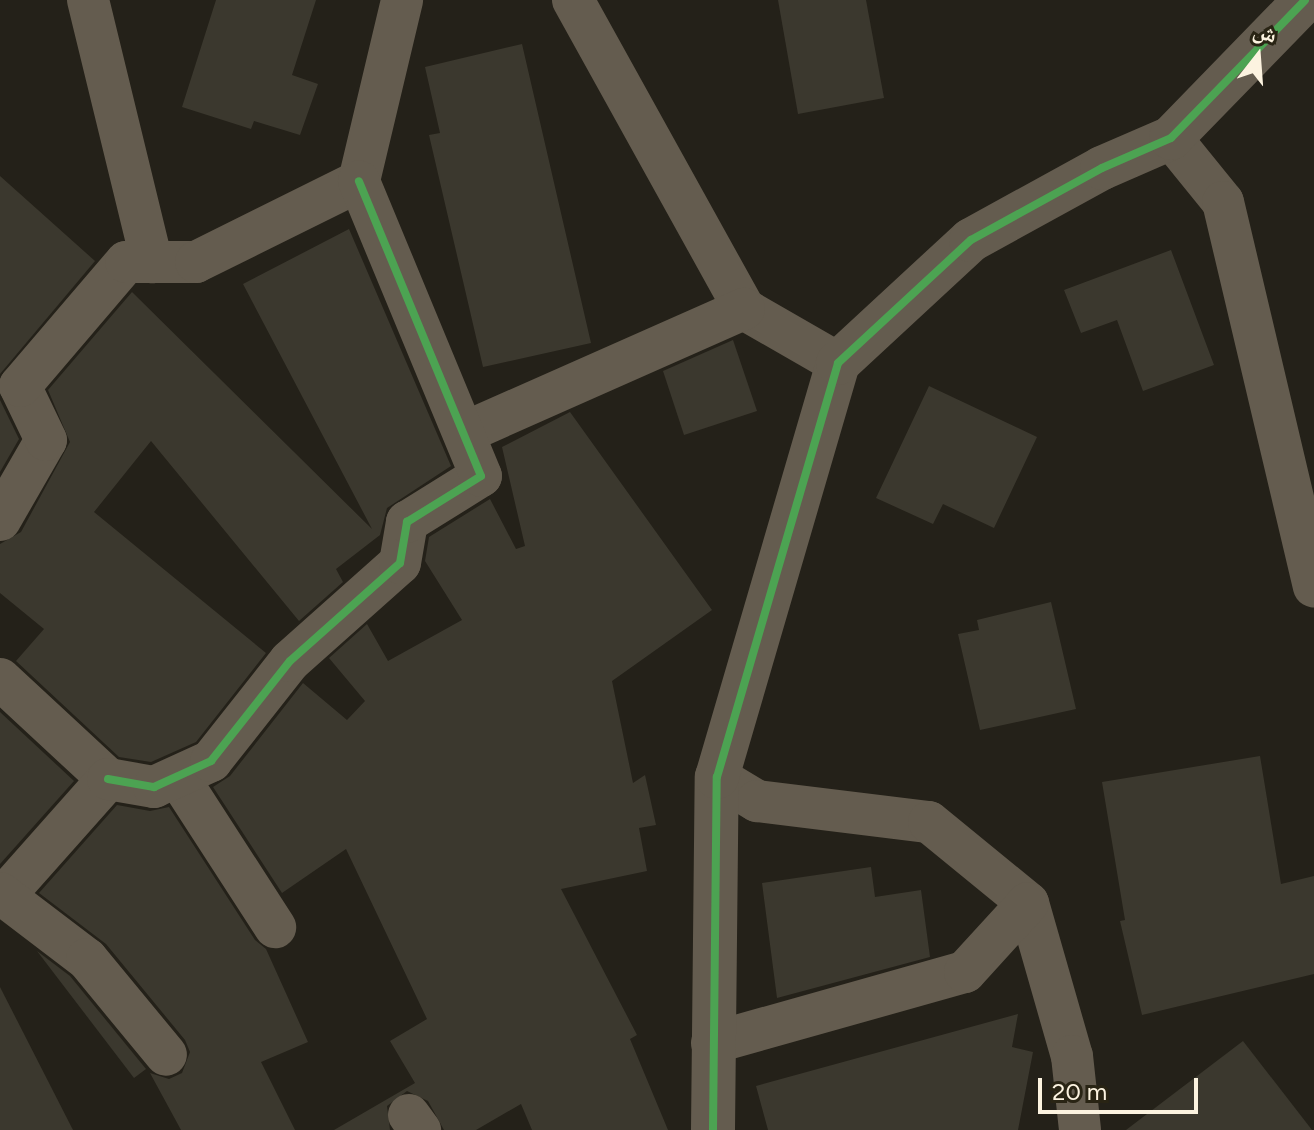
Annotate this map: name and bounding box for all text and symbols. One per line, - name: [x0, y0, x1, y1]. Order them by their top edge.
- north arrow: [1218, 16, 1298, 96]
- text: ش: [1250, 16, 1280, 49]
- scale bar: [1042, 1062, 1202, 1112]
- text: 20 m: [1052, 1077, 1107, 1106]

